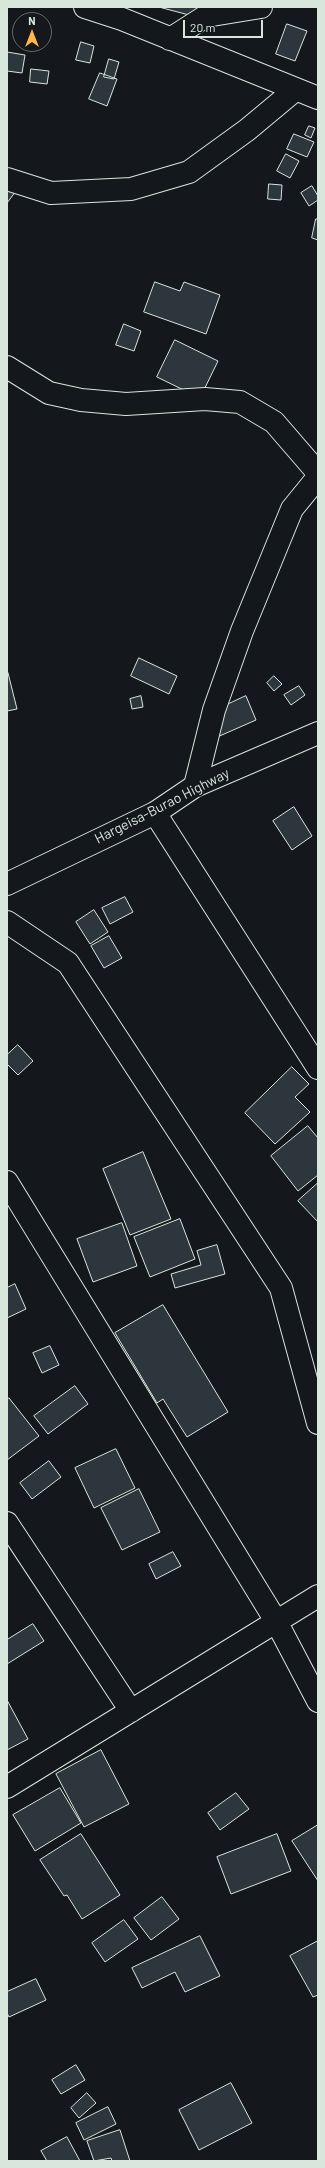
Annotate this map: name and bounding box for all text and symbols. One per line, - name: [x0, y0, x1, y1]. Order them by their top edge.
- north arrow: [12, 12, 52, 52]
- scale bar: [185, 12, 265, 38]
- text: N: [28, 14, 36, 27]
- text: 20 m: [190, 20, 216, 34]
- street label: Hargeisa-Burao Highway: [92, 765, 232, 847]

